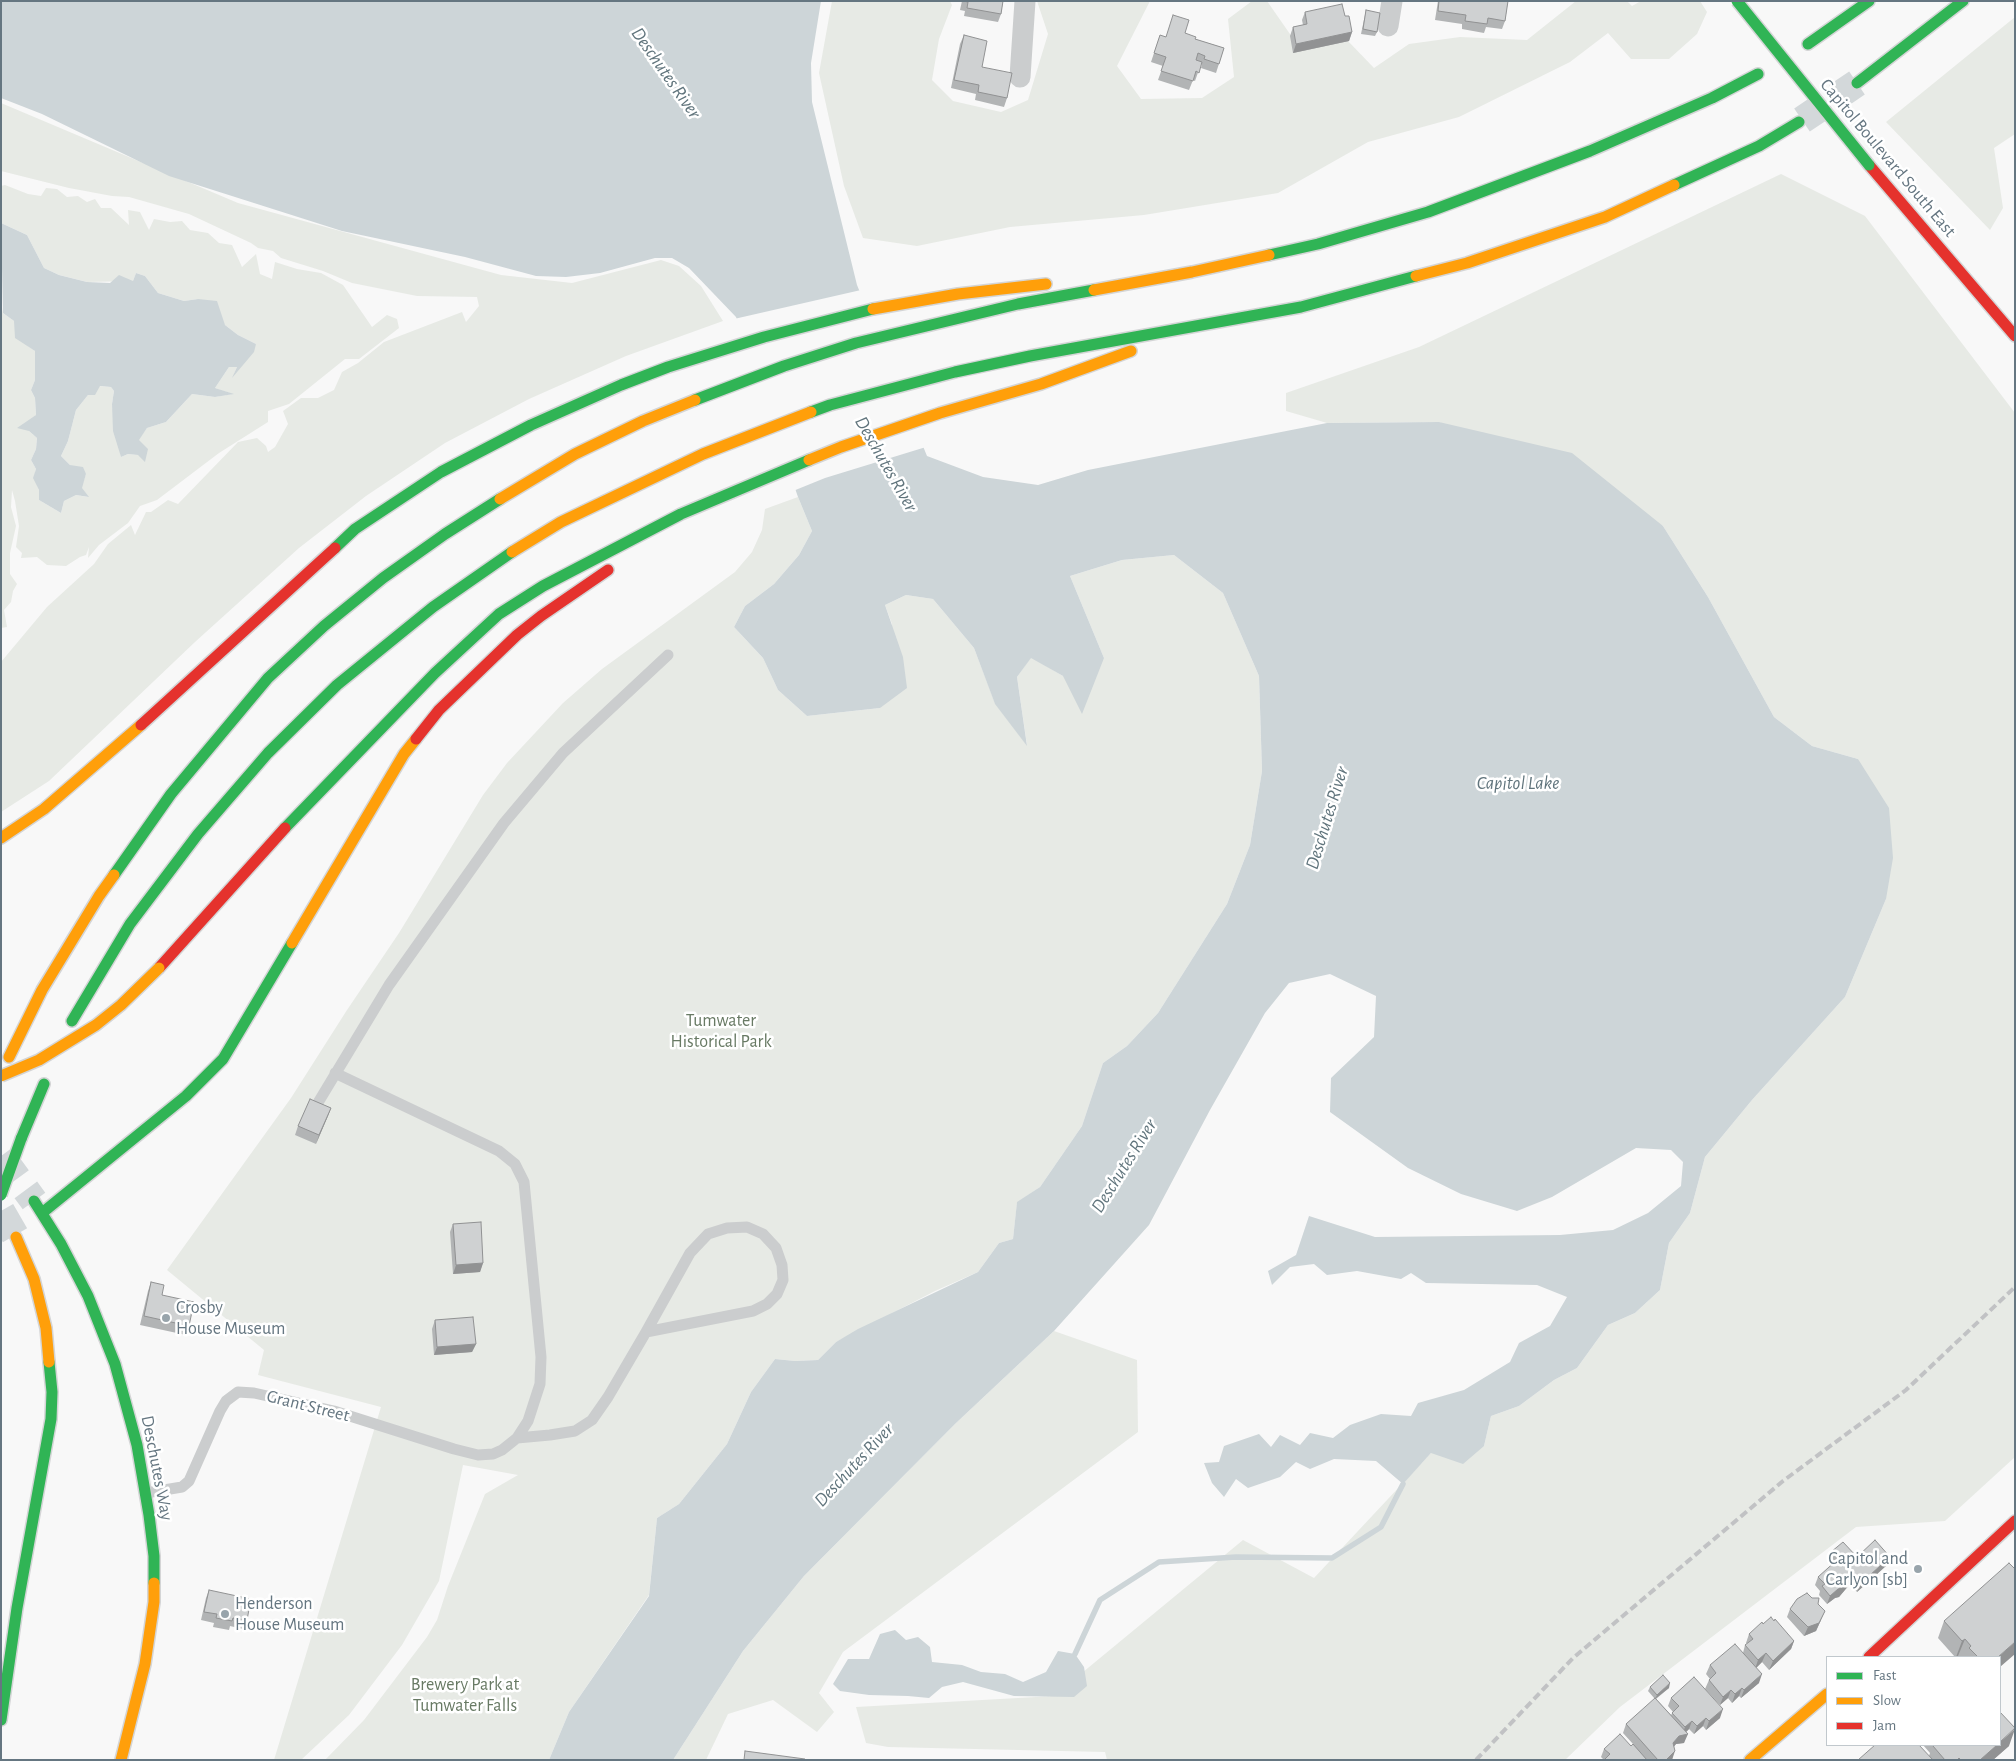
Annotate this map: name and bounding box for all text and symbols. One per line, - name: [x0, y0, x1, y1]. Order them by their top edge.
- water label: Deschutes River: [626, 23, 706, 123]
- street label: Capitol Boulevard South East: [1815, 74, 1961, 242]
- water label: Deschutes River: [850, 412, 922, 516]
- water label: Deschutes River: [1301, 764, 1353, 872]
- water label: Capitol Lake: [1477, 772, 1559, 794]
- park label: Tumwater Historical Park: [670, 1010, 772, 1052]
- water label: Deschutes River: [1086, 1115, 1162, 1217]
- place label: Crosby House Museum: [176, 1297, 285, 1340]
- marker: Crosby House Museum: [160, 1312, 172, 1324]
- street label: Grant Street: [264, 1385, 352, 1427]
- street label: Deschutes Way: [136, 1414, 178, 1522]
- water label: Deschutes River: [809, 1418, 899, 1512]
- place label: Capitol and Carlyon [sb]: [1826, 1548, 1908, 1590]
- marker: Capitol and Carlyon [sb]: [1912, 1563, 1924, 1575]
- place label: Henderson House Museum: [235, 1593, 344, 1636]
- marker: Henderson House Museum: [219, 1608, 231, 1620]
- legend: [1826, 1656, 2001, 1746]
- text: Fast: [1873, 1668, 1896, 1683]
- park label: Brewery Park at Tumwater Falls: [411, 1674, 519, 1716]
- text: Slow: [1873, 1693, 1901, 1708]
- text: Jam: [1873, 1718, 1896, 1733]

